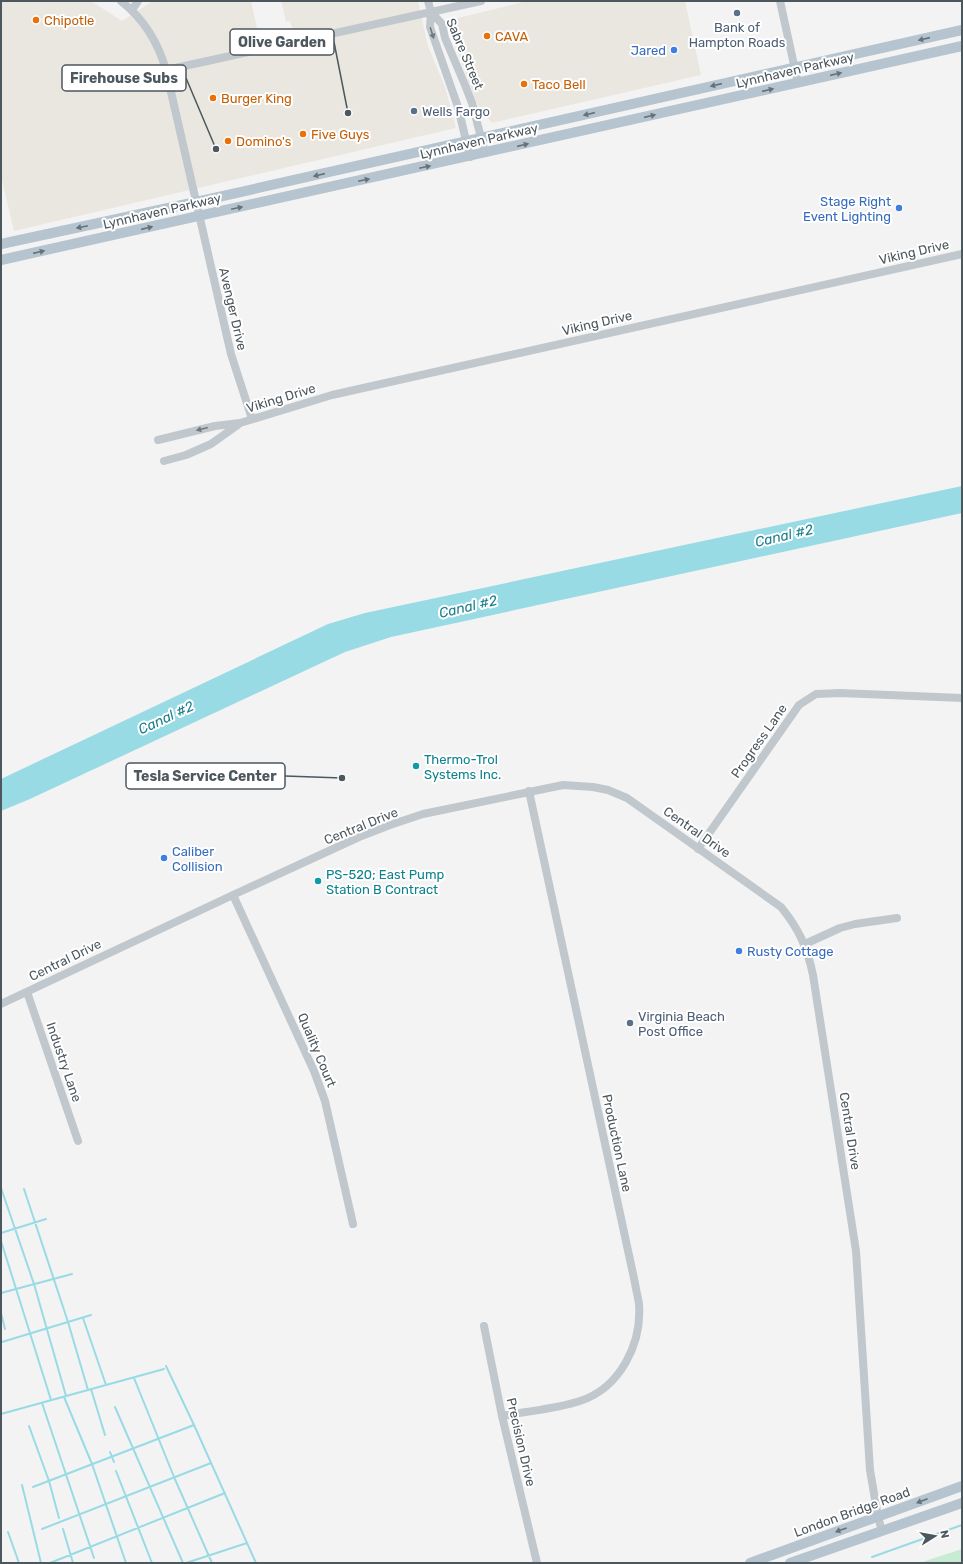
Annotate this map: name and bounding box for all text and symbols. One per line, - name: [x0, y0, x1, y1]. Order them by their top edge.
- marker: Bank of Hampton Roads: [732, 8, 742, 18]
- place label: Chipotle: [44, 13, 94, 28]
- marker: Chipotle: [31, 15, 41, 25]
- street label: Sabre Street: [443, 16, 487, 92]
- place label: Bank of Hampton Roads: [689, 20, 786, 50]
- one-way arrow: [429, 27, 435, 39]
- callout: Olive Garden: [230, 29, 334, 55]
- place label: CAVA: [495, 29, 529, 44]
- marker: CAVA: [482, 31, 492, 41]
- text: Olive Garden: [238, 34, 326, 51]
- one-way arrow: [918, 36, 930, 42]
- place label: Jared: [631, 43, 666, 58]
- marker: Jared: [669, 45, 679, 55]
- street label: Lynnhaven Parkway: [734, 49, 856, 91]
- callout: Firehouse Subs: [62, 65, 186, 91]
- text: Firehouse Subs: [70, 70, 178, 87]
- one-way arrow: [830, 71, 842, 77]
- place label: Taco Bell: [532, 77, 586, 92]
- marker: Taco Bell: [519, 79, 529, 89]
- one-way arrow: [709, 83, 722, 89]
- one-way arrow: [762, 86, 774, 92]
- place label: Burger King: [221, 91, 292, 107]
- marker: Burger King: [208, 93, 218, 103]
- place label: Wells Fargo: [422, 104, 490, 120]
- marker: Wells Fargo: [409, 106, 419, 116]
- one-way arrow: [583, 111, 595, 117]
- one-way arrow: [644, 113, 656, 119]
- street label: Lynnhaven Parkway: [418, 120, 540, 162]
- place label: Five Guys: [311, 127, 370, 142]
- marker: Five Guys: [298, 129, 308, 139]
- place label: Domino's: [236, 134, 292, 149]
- marker: Domino's: [223, 136, 233, 146]
- one-way arrow: [517, 141, 530, 147]
- one-way arrow: [419, 163, 432, 169]
- one-way arrow: [312, 172, 325, 178]
- one-way arrow: [358, 176, 371, 182]
- street label: Lynnhaven Parkway: [101, 190, 223, 232]
- place label: Stage Right Event Lighting: [803, 194, 891, 225]
- marker: Stage Right Event Lighting: [894, 203, 904, 213]
- one-way arrow: [231, 204, 244, 210]
- one-way arrow: [76, 224, 88, 230]
- one-way arrow: [140, 224, 153, 230]
- street label: Viking Drive: [877, 237, 951, 268]
- one-way arrow: [33, 248, 45, 254]
- street label: Avenger Drive: [215, 266, 250, 352]
- street label: Viking Drive: [560, 308, 634, 339]
- street label: Viking Drive: [245, 380, 318, 417]
- one-way arrow: [195, 427, 208, 433]
- water label: Canal #2: [753, 521, 815, 551]
- water label: Canal #2: [437, 592, 499, 622]
- water label: Canal #2: [136, 697, 197, 738]
- street label: Progress Lane: [728, 701, 791, 781]
- place label: Thermo-Trol Systems Inc.: [424, 752, 501, 782]
- marker: Thermo-Trol Systems Inc.: [411, 761, 421, 771]
- callout: Tesla Service Center: [126, 763, 285, 789]
- text: Tesla Service Center: [133, 768, 277, 785]
- street label: Central Drive: [661, 803, 733, 861]
- street label: Central Drive: [322, 804, 400, 848]
- place label: Caliber Collision: [172, 844, 223, 874]
- marker: Caliber Collision: [159, 853, 169, 863]
- place label: PS-520; East Pump Station B Contract: [326, 867, 445, 897]
- marker: PS-520; East Pump Station B Contract: [313, 876, 323, 886]
- street label: Central Drive: [26, 936, 104, 984]
- place label: Rusty Cottage: [747, 944, 834, 960]
- marker: Rusty Cottage: [734, 946, 744, 956]
- place label: Virginia Beach Post Office: [638, 1009, 725, 1039]
- street label: Quality Court: [295, 1011, 339, 1089]
- marker: Virginia Beach Post Office: [625, 1018, 635, 1028]
- street label: Industry Lane: [43, 1020, 85, 1104]
- street label: Central Drive: [836, 1091, 864, 1171]
- street label: Production Lane: [599, 1093, 635, 1193]
- street label: Precision Drive: [504, 1396, 538, 1488]
- street label: London Bridge Road: [792, 1484, 912, 1541]
- one-way arrow: [915, 1498, 927, 1504]
- north arrow: [915, 1516, 955, 1556]
- one-way arrow: [835, 1528, 847, 1534]
- text: N: [937, 1529, 951, 1539]

